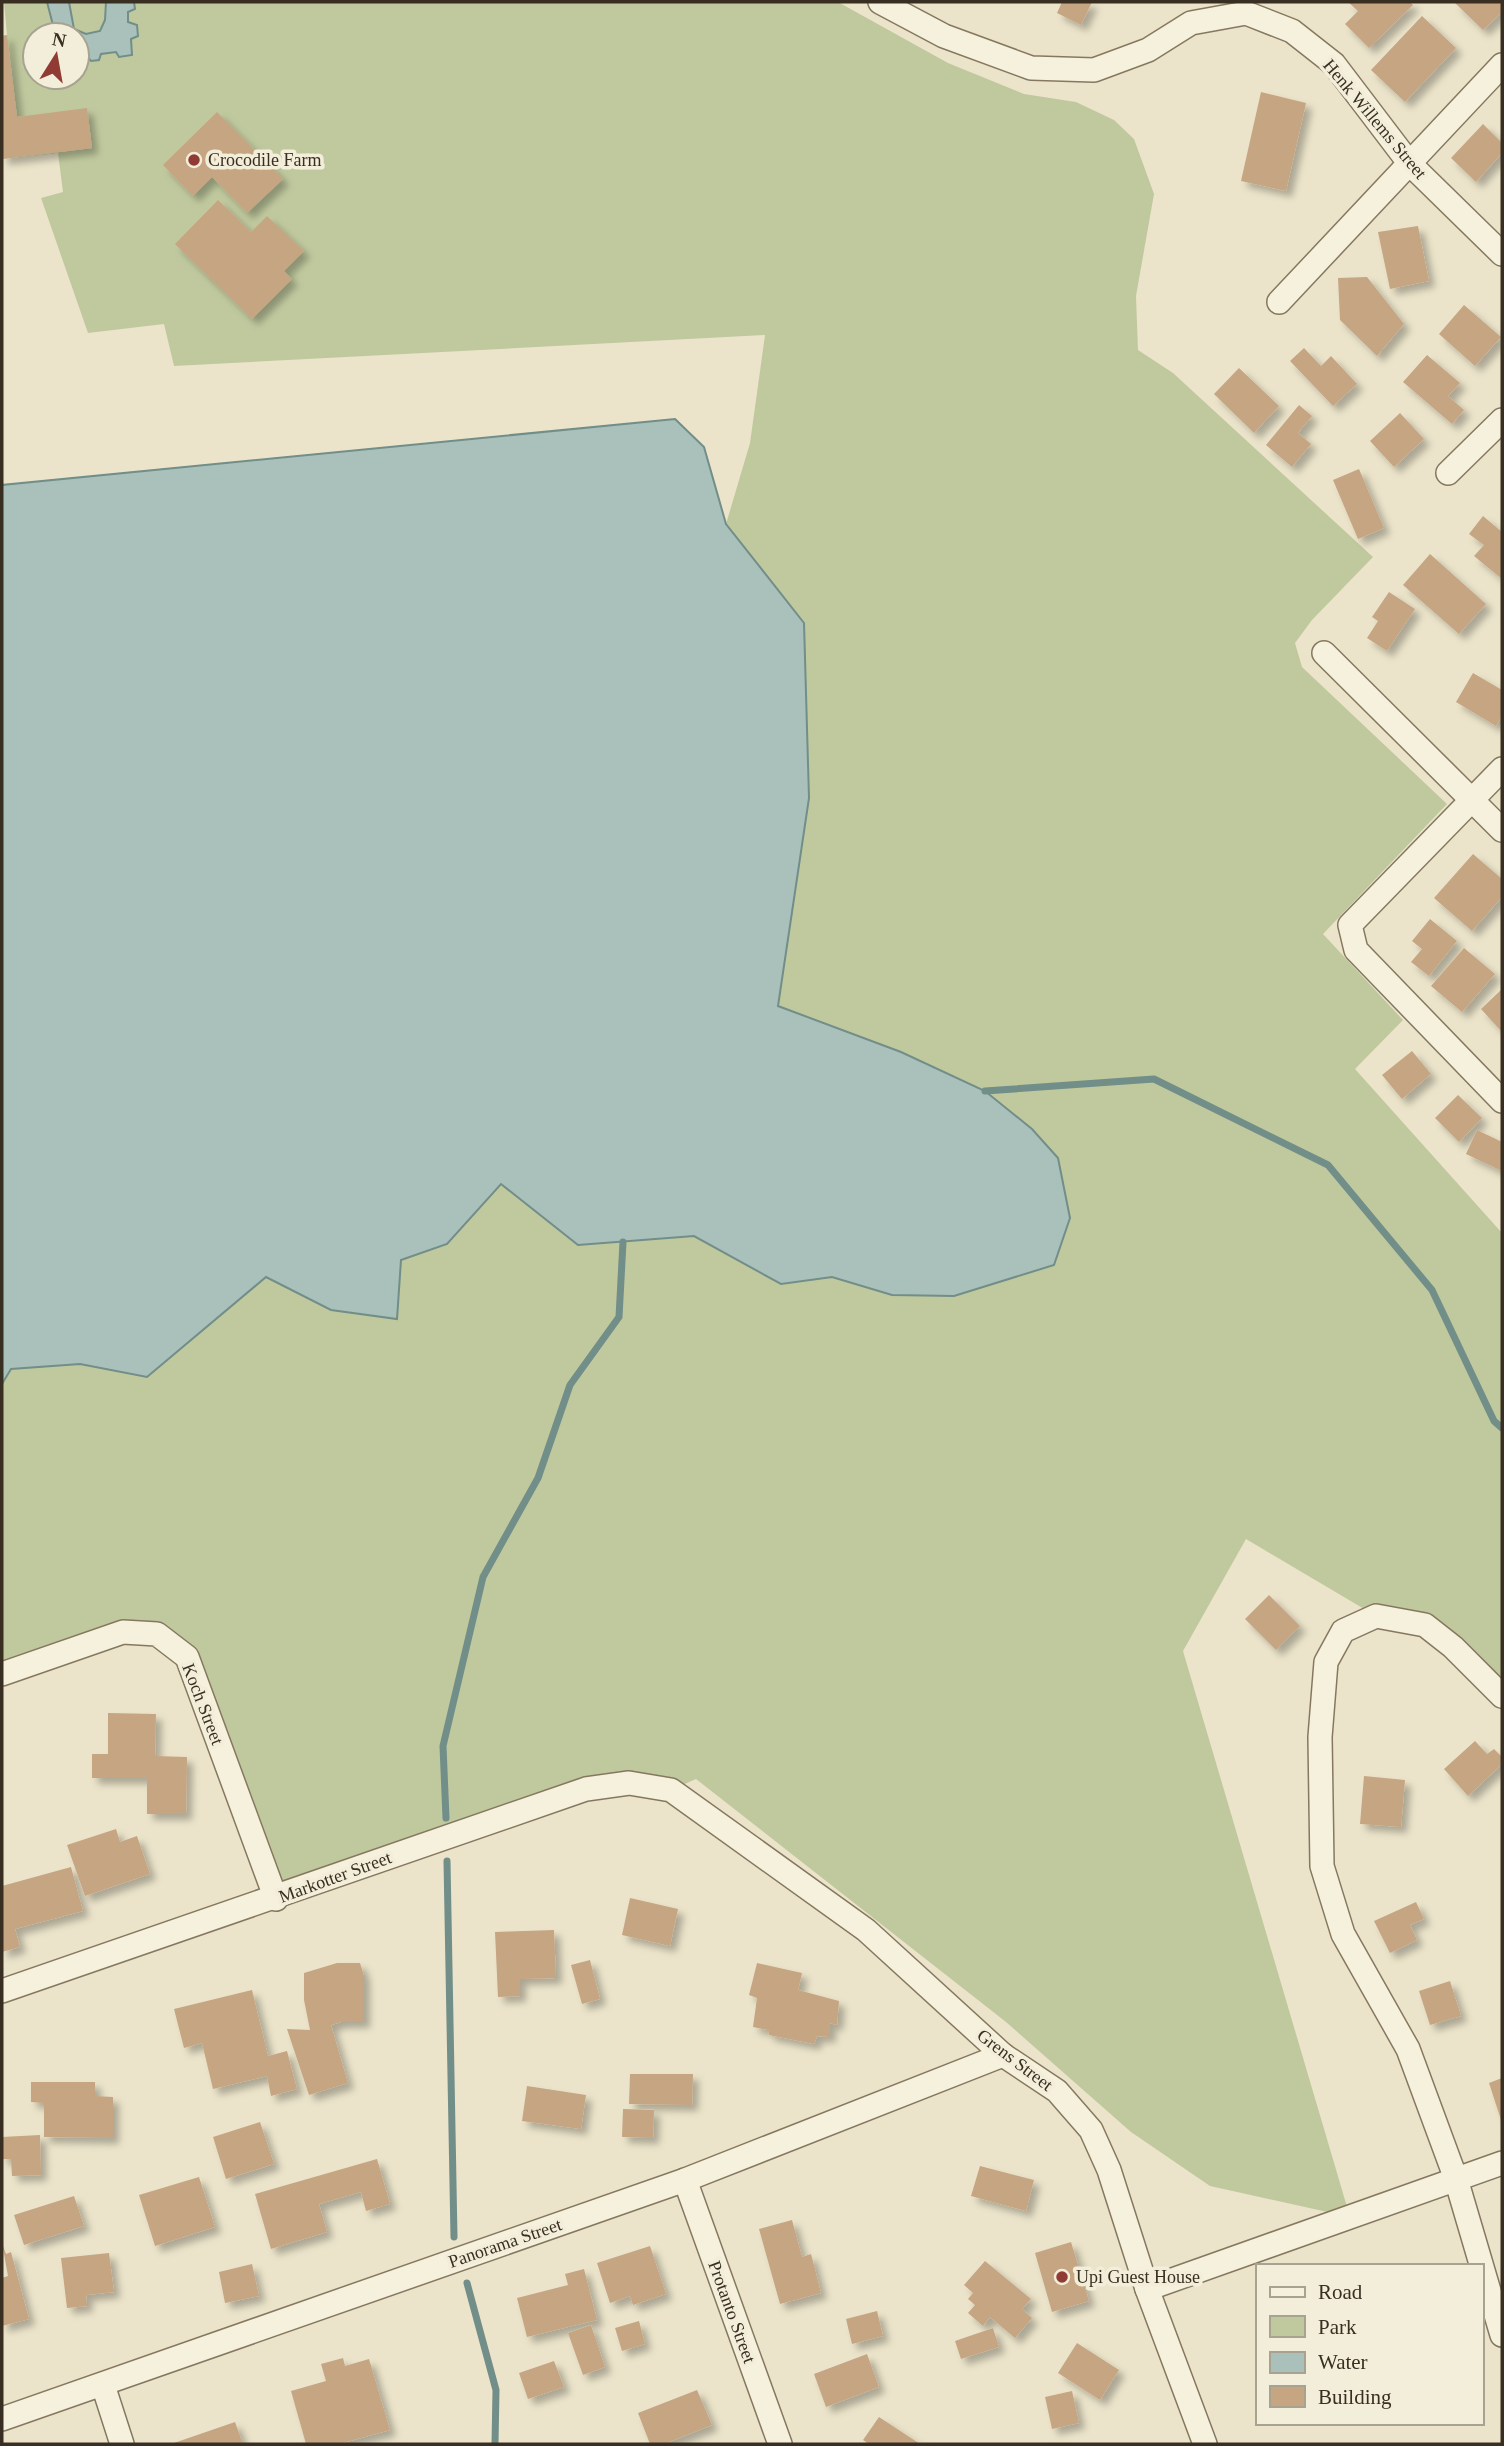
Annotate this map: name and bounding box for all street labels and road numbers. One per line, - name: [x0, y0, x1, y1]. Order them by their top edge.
- street label: Henk Willems Street: [1319, 55, 1431, 183]
- street label: Koch Street: [178, 1661, 228, 1747]
- street label: Markotter Street: [276, 1847, 394, 1907]
- street label: Grens Street: [973, 2025, 1057, 2095]
- street label: Panorama Street: [446, 2214, 564, 2272]
- street label: Protanto Street: [704, 2258, 760, 2366]

